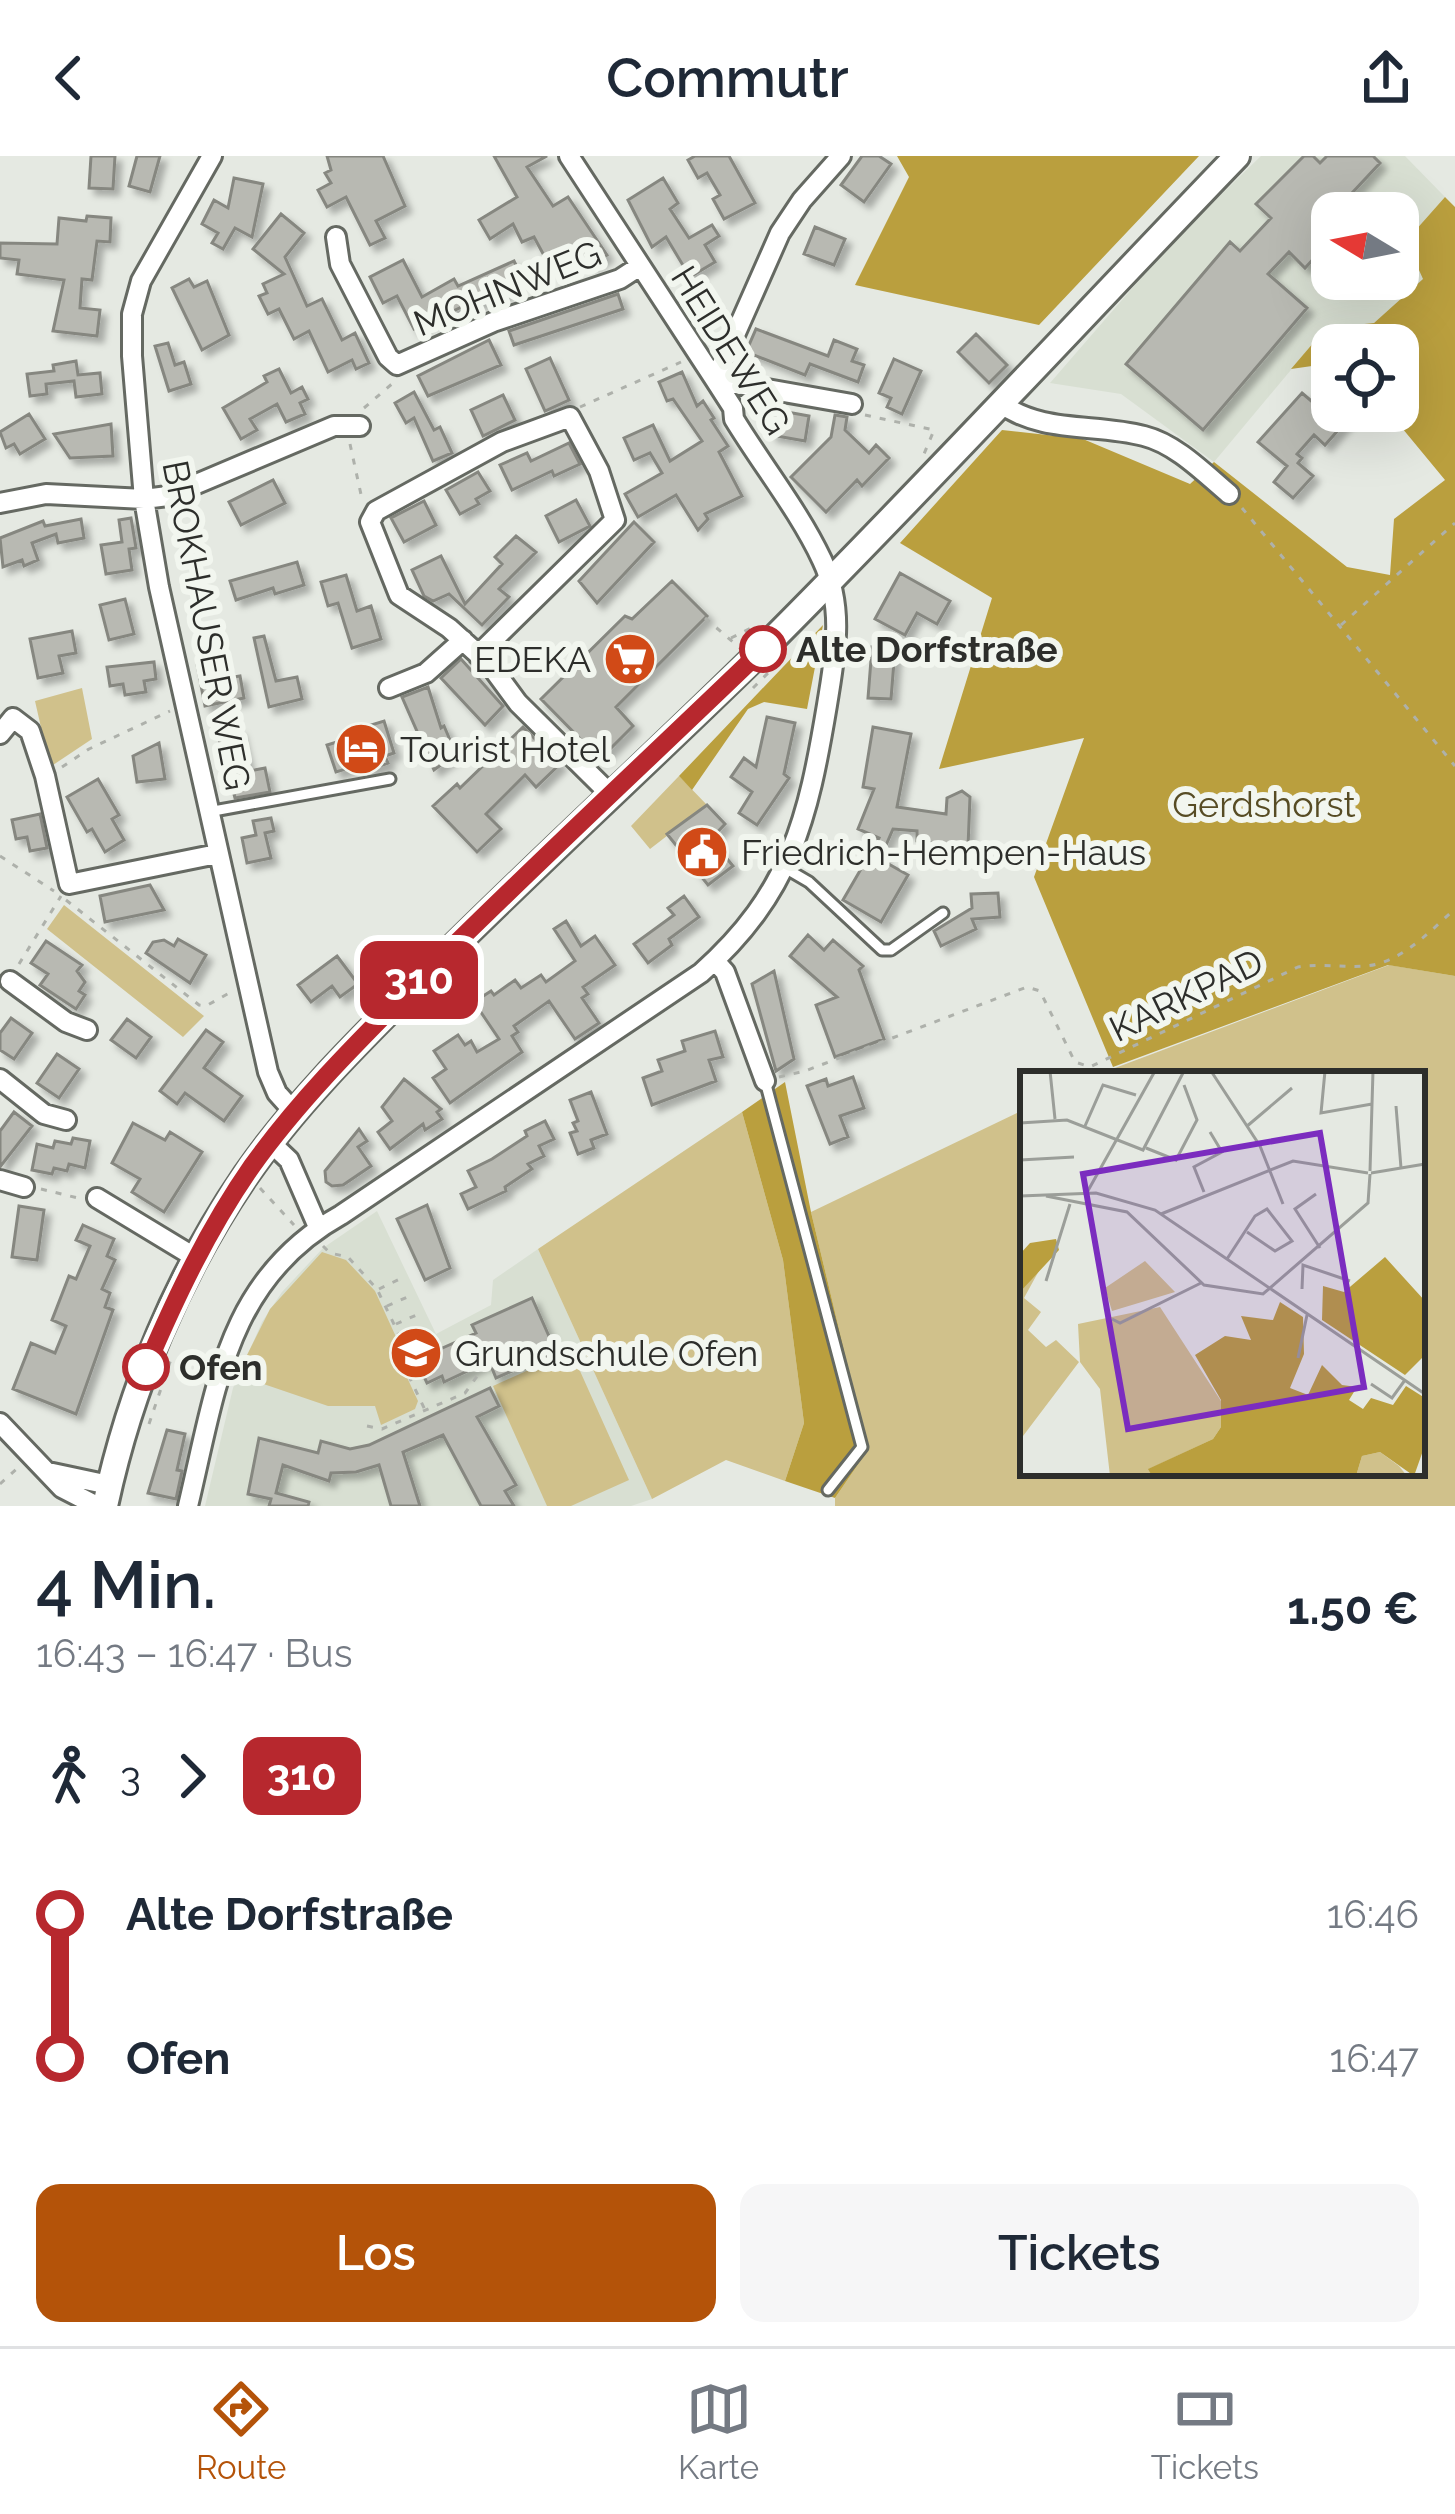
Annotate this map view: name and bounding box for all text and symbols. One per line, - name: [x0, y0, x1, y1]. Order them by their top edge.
- icon: back: [36, 45, 102, 111]
- icon: share: [1353, 45, 1419, 111]
- text: Commutr: [606, 46, 849, 110]
- north arrow: [1311, 192, 1419, 300]
- map controls: [1311, 192, 1419, 432]
- street label: MOHNWEG: [407, 231, 607, 345]
- street label: HEIDEWEG: [663, 258, 799, 442]
- button: locate: [1311, 324, 1419, 432]
- street label: BROKHAUSER WEG: [154, 457, 260, 793]
- marker: Alte Dorfstraße: [741, 627, 785, 671]
- place label: Alte Dorfstraße: [796, 628, 1058, 670]
- supermarket icon: EDEKA: [602, 631, 658, 687]
- place label: EDEKA: [474, 638, 591, 680]
- hotel icon: Tourist Hotel: [333, 721, 389, 777]
- place label: Tourist Hotel: [400, 728, 610, 770]
- park label: Gerdshorst: [1172, 783, 1356, 825]
- public building icon: Friedrich-Hempen-Haus: [674, 824, 730, 880]
- place label: Friedrich-Hempen-Haus: [741, 831, 1146, 873]
- street label: KARKPAD: [1103, 940, 1269, 1050]
- line badge: 310: [350, 941, 488, 1019]
- text: 310: [384, 955, 454, 1004]
- inset map: [1020, 1071, 1425, 1476]
- school or university icon: Grundschule Ofen: [388, 1325, 444, 1381]
- place label: Grundschule Ofen: [455, 1332, 758, 1374]
- marker: Ofen: [124, 1345, 168, 1389]
- place label: Ofen: [179, 1346, 263, 1388]
- text: 4 Min.: [36, 1546, 216, 1623]
- text: 1.50 €: [1287, 1582, 1419, 1635]
- text: 16:43 – 16:47 · Bus: [36, 1630, 353, 1676]
- icon: walk: [36, 1743, 102, 1809]
- icon: forward: [159, 1743, 225, 1809]
- text: 310: [267, 1751, 337, 1800]
- text: 3: [120, 1753, 141, 1799]
- text: Alte Dorfstraße: [126, 1888, 453, 1941]
- text: 16:46: [1327, 1891, 1419, 1937]
- text: Ofen: [126, 2032, 231, 2085]
- text: 16:47: [1329, 2035, 1419, 2081]
- button: Los: [36, 2184, 716, 2322]
- button: Tickets: [740, 2184, 1419, 2322]
- tab: Route: [196, 2376, 286, 2487]
- tab: Karte: [678, 2376, 759, 2487]
- tab: Tickets: [1151, 2376, 1259, 2487]

